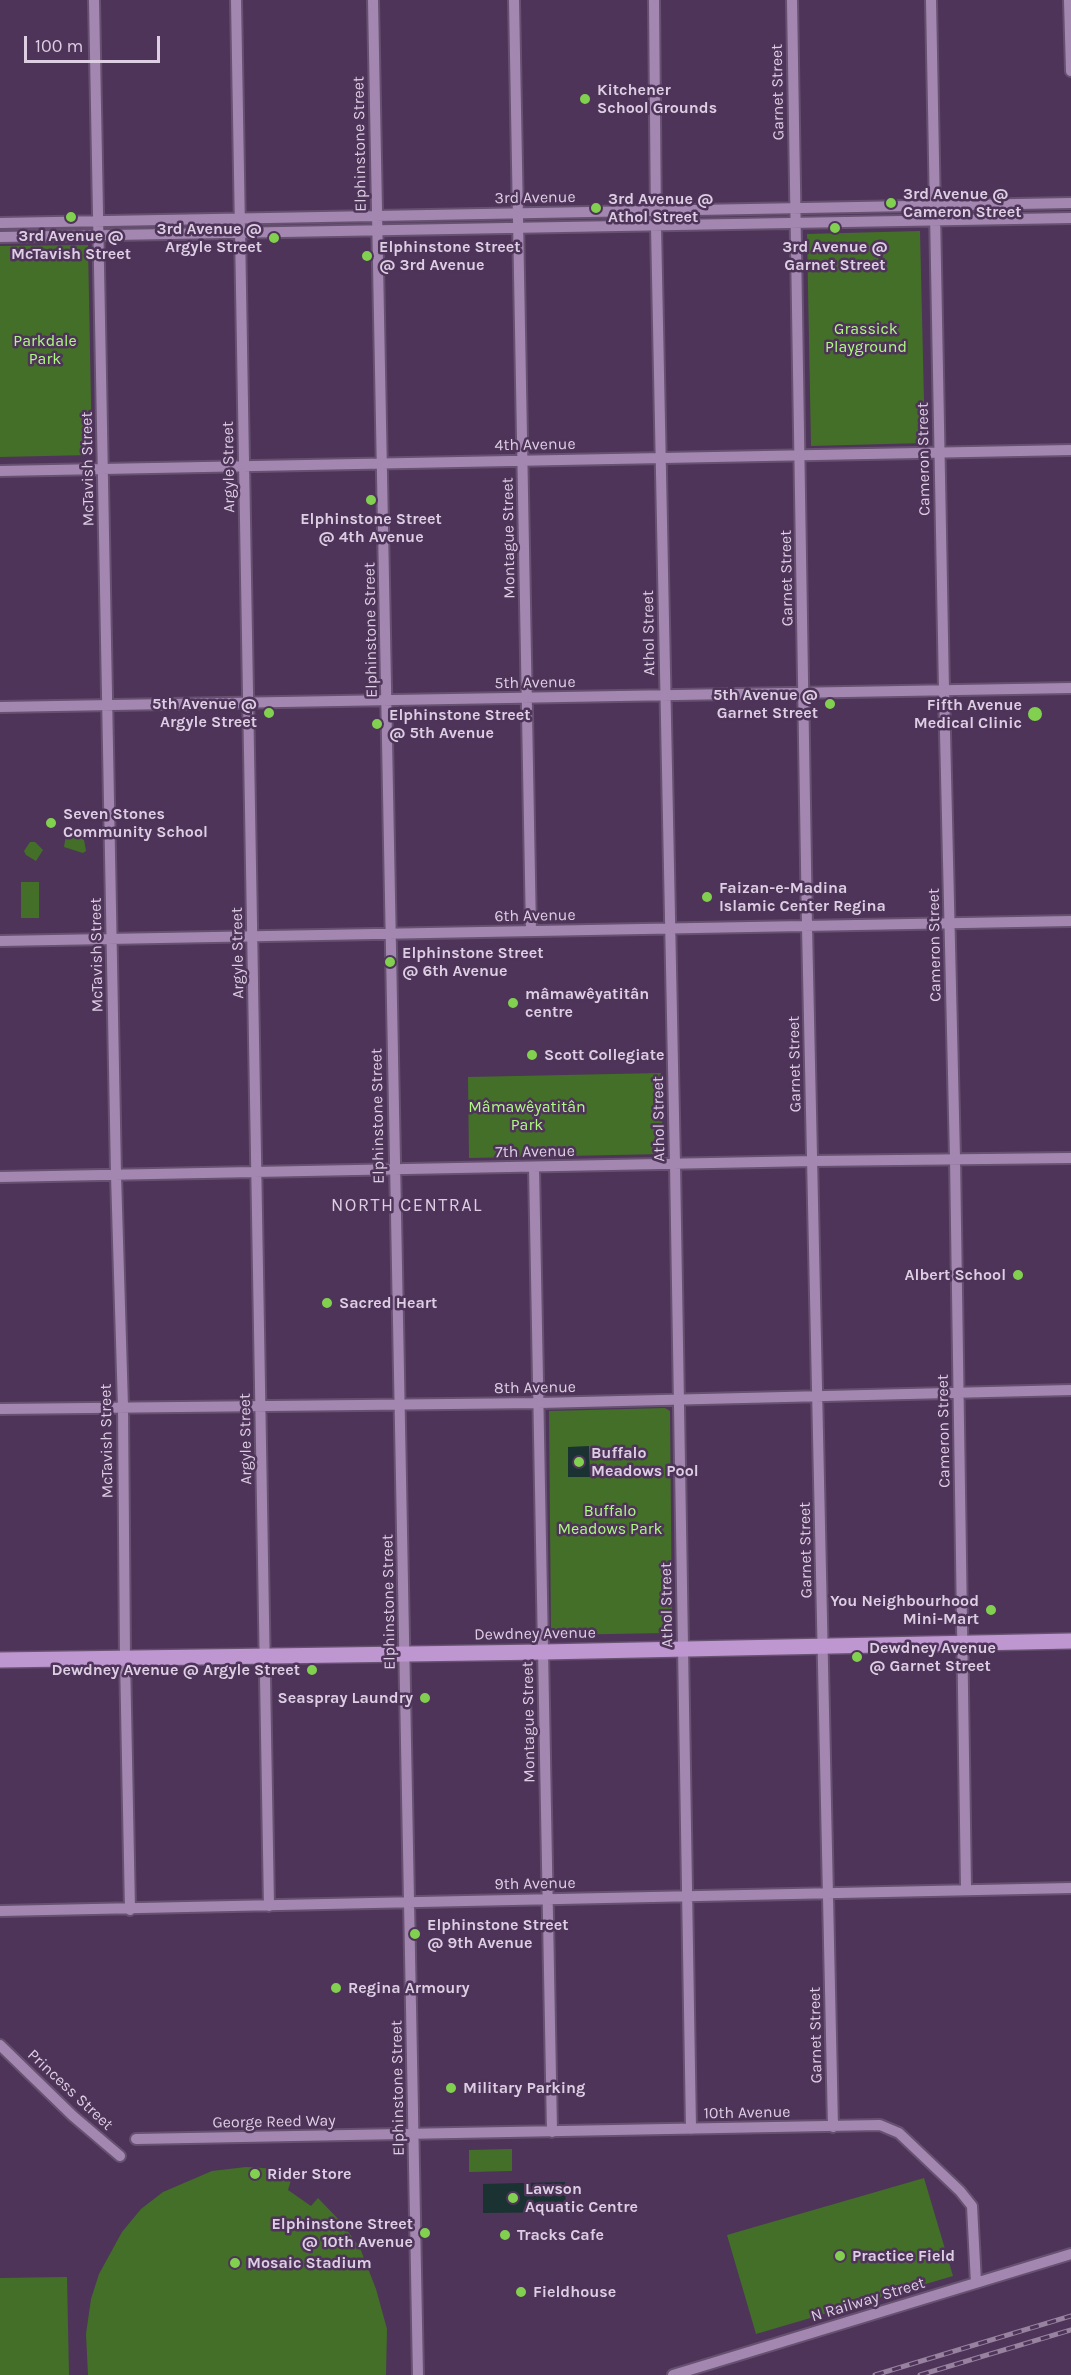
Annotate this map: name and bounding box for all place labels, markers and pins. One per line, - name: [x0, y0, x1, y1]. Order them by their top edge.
- place label: Kitchener School Grounds: [597, 80, 717, 118]
- marker: Kitchener School Grounds: [578, 92, 592, 106]
- place label: 3rd Avenue @ Cameron Street: [903, 184, 1022, 222]
- place label: 3rd Avenue @ Athol Street: [608, 189, 714, 227]
- marker: 3rd Avenue @ Cameron Street: [884, 196, 898, 210]
- marker: 3rd Avenue @ Athol Street: [589, 201, 603, 215]
- marker: 3rd Avenue @ McTavish Street: [64, 210, 78, 224]
- place label: 3rd Avenue @ Argyle Street: [156, 219, 262, 257]
- marker: 3rd Avenue @ Garnet Street: [828, 221, 842, 235]
- place label: 3rd Avenue @ McTavish Street: [11, 226, 131, 264]
- marker: 3rd Avenue @ Argyle Street: [267, 231, 281, 245]
- place label: Elphinstone Street @ 3rd Avenue: [379, 237, 521, 275]
- place label: 3rd Avenue @ Garnet Street: [782, 237, 888, 275]
- marker: Elphinstone Street @ 3rd Avenue: [360, 249, 374, 263]
- marker: Elphinstone Street @ 4th Avenue: [364, 493, 378, 507]
- place label: Elphinstone Street @ 4th Avenue: [300, 509, 442, 547]
- place label: 5th Avenue @ Garnet Street: [713, 685, 818, 723]
- place label: 5th Avenue @ Argyle Street: [152, 694, 257, 732]
- place label: Fifth Avenue Medical Clinic: [914, 695, 1022, 733]
- marker: 5th Avenue @ Garnet Street: [823, 697, 837, 711]
- place label: Elphinstone Street @ 5th Avenue: [389, 705, 531, 743]
- marker: Fifth Avenue Medical Clinic: [1026, 705, 1044, 723]
- marker: 5th Avenue @ Argyle Street: [262, 706, 276, 720]
- marker: Elphinstone Street @ 5th Avenue: [370, 717, 384, 731]
- place label: Seven Stones Community School: [63, 804, 208, 842]
- marker: Seven Stones Community School: [44, 816, 58, 830]
- place label: Faizan-e-Madina Islamic Center Regina: [719, 878, 886, 916]
- marker: Faizan-e-Madina Islamic Center Regina: [700, 890, 714, 904]
- place label: Elphinstone Street @ 6th Avenue: [402, 943, 544, 981]
- marker: Elphinstone Street @ 6th Avenue: [383, 955, 397, 969]
- place label: mâmawêyatitân centre: [525, 984, 649, 1022]
- marker: mâmawêyatitân centre: [506, 996, 520, 1010]
- place label: Scott Collegiate: [544, 1045, 665, 1065]
- marker: Scott Collegiate: [525, 1048, 539, 1062]
- place label: Albert School: [905, 1265, 1006, 1285]
- marker: Albert School: [1011, 1268, 1025, 1282]
- place label: Sacred Heart: [339, 1293, 437, 1313]
- marker: Sacred Heart: [320, 1296, 334, 1310]
- place label: Buffalo Meadows Pool: [591, 1443, 699, 1481]
- marker: Buffalo Meadows Pool: [572, 1455, 586, 1469]
- place label: You Neighbourhood Mini-Mart: [830, 1591, 979, 1629]
- marker: You Neighbourhood Mini-Mart: [984, 1603, 998, 1617]
- place label: Dewdney Avenue @ Garnet Street: [869, 1638, 996, 1676]
- marker: Dewdney Avenue @ Garnet Street: [850, 1650, 864, 1664]
- place label: Dewdney Avenue @ Argyle Street: [51, 1660, 300, 1680]
- marker: Dewdney Avenue @ Argyle Street: [305, 1663, 319, 1677]
- place label: Seaspray Laundry: [278, 1688, 413, 1708]
- marker: Seaspray Laundry: [418, 1691, 432, 1705]
- place label: Elphinstone Street @ 9th Avenue: [427, 1915, 569, 1953]
- marker: Elphinstone Street @ 9th Avenue: [408, 1927, 422, 1941]
- place label: Regina Armoury: [348, 1978, 470, 1998]
- marker: Regina Armoury: [329, 1981, 343, 1995]
- place label: Military Parking: [463, 2078, 585, 2098]
- marker: Military Parking: [444, 2081, 458, 2095]
- place label: Rider Store: [267, 2164, 352, 2184]
- marker: Rider Store: [248, 2167, 262, 2181]
- place label: Lawson Aquatic Centre: [525, 2179, 638, 2217]
- marker: Lawson Aquatic Centre: [506, 2191, 520, 2205]
- place label: Elphinstone Street @ 10th Avenue: [271, 2214, 413, 2252]
- place label: Tracks Cafe: [517, 2225, 604, 2245]
- marker: Elphinstone Street @ 10th Avenue: [418, 2226, 432, 2240]
- marker: Tracks Cafe: [498, 2228, 512, 2242]
- place label: Practice Field: [852, 2246, 955, 2266]
- marker: Practice Field: [833, 2249, 847, 2263]
- place label: Mosaic Stadium: [247, 2253, 372, 2273]
- marker: Mosaic Stadium: [228, 2256, 242, 2270]
- place label: Fieldhouse: [533, 2282, 616, 2302]
- marker: Fieldhouse: [514, 2285, 528, 2299]

